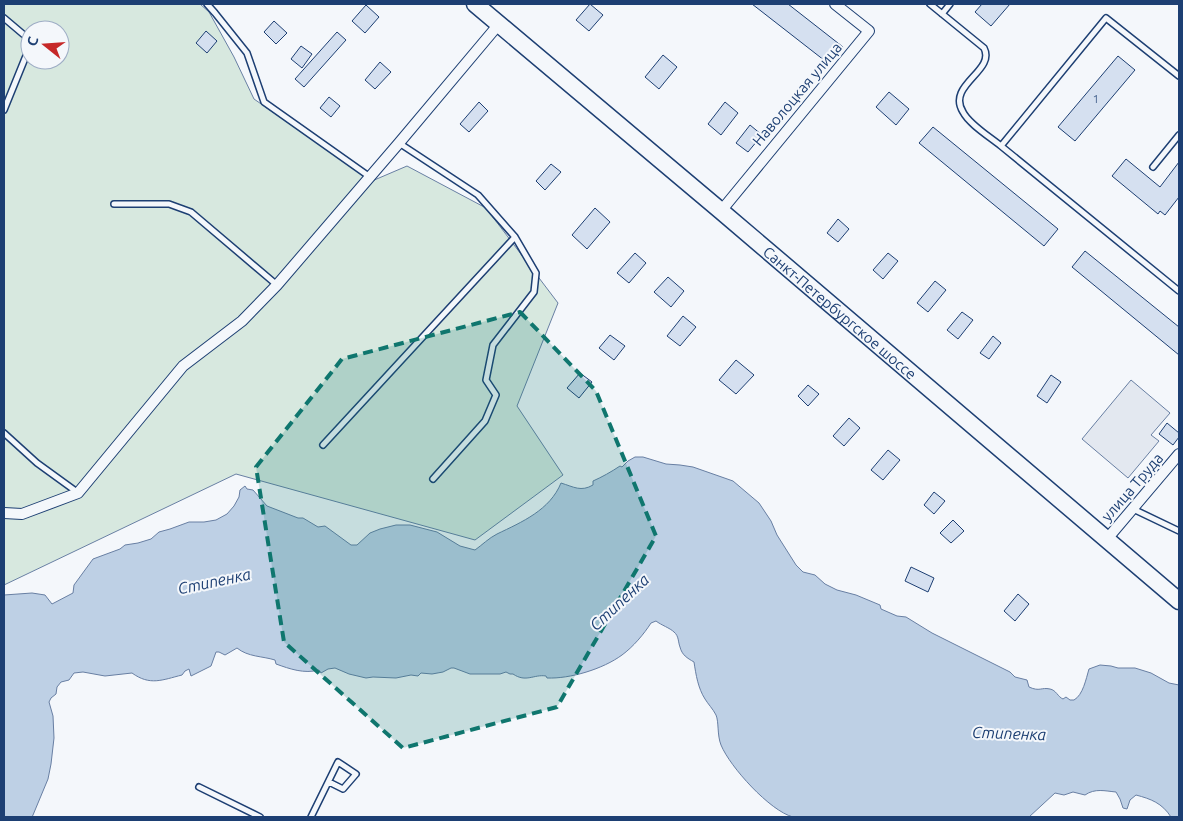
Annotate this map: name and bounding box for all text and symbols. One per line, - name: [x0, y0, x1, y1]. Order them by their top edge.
- north arrow: [20, 20, 70, 70]
- text: С: [24, 35, 42, 48]
- street label: Наволоцкая улица: [749, 39, 845, 149]
- house number: 1: [1093, 92, 1099, 105]
- street label: Санкт-Петербургское шоссе: [760, 243, 920, 382]
- street label: улица Труда: [1098, 449, 1166, 525]
- water label: Стипенка: [176, 564, 253, 598]
- water label: Стипенка: [586, 570, 653, 634]
- water label: Стипенка: [972, 723, 1047, 743]

